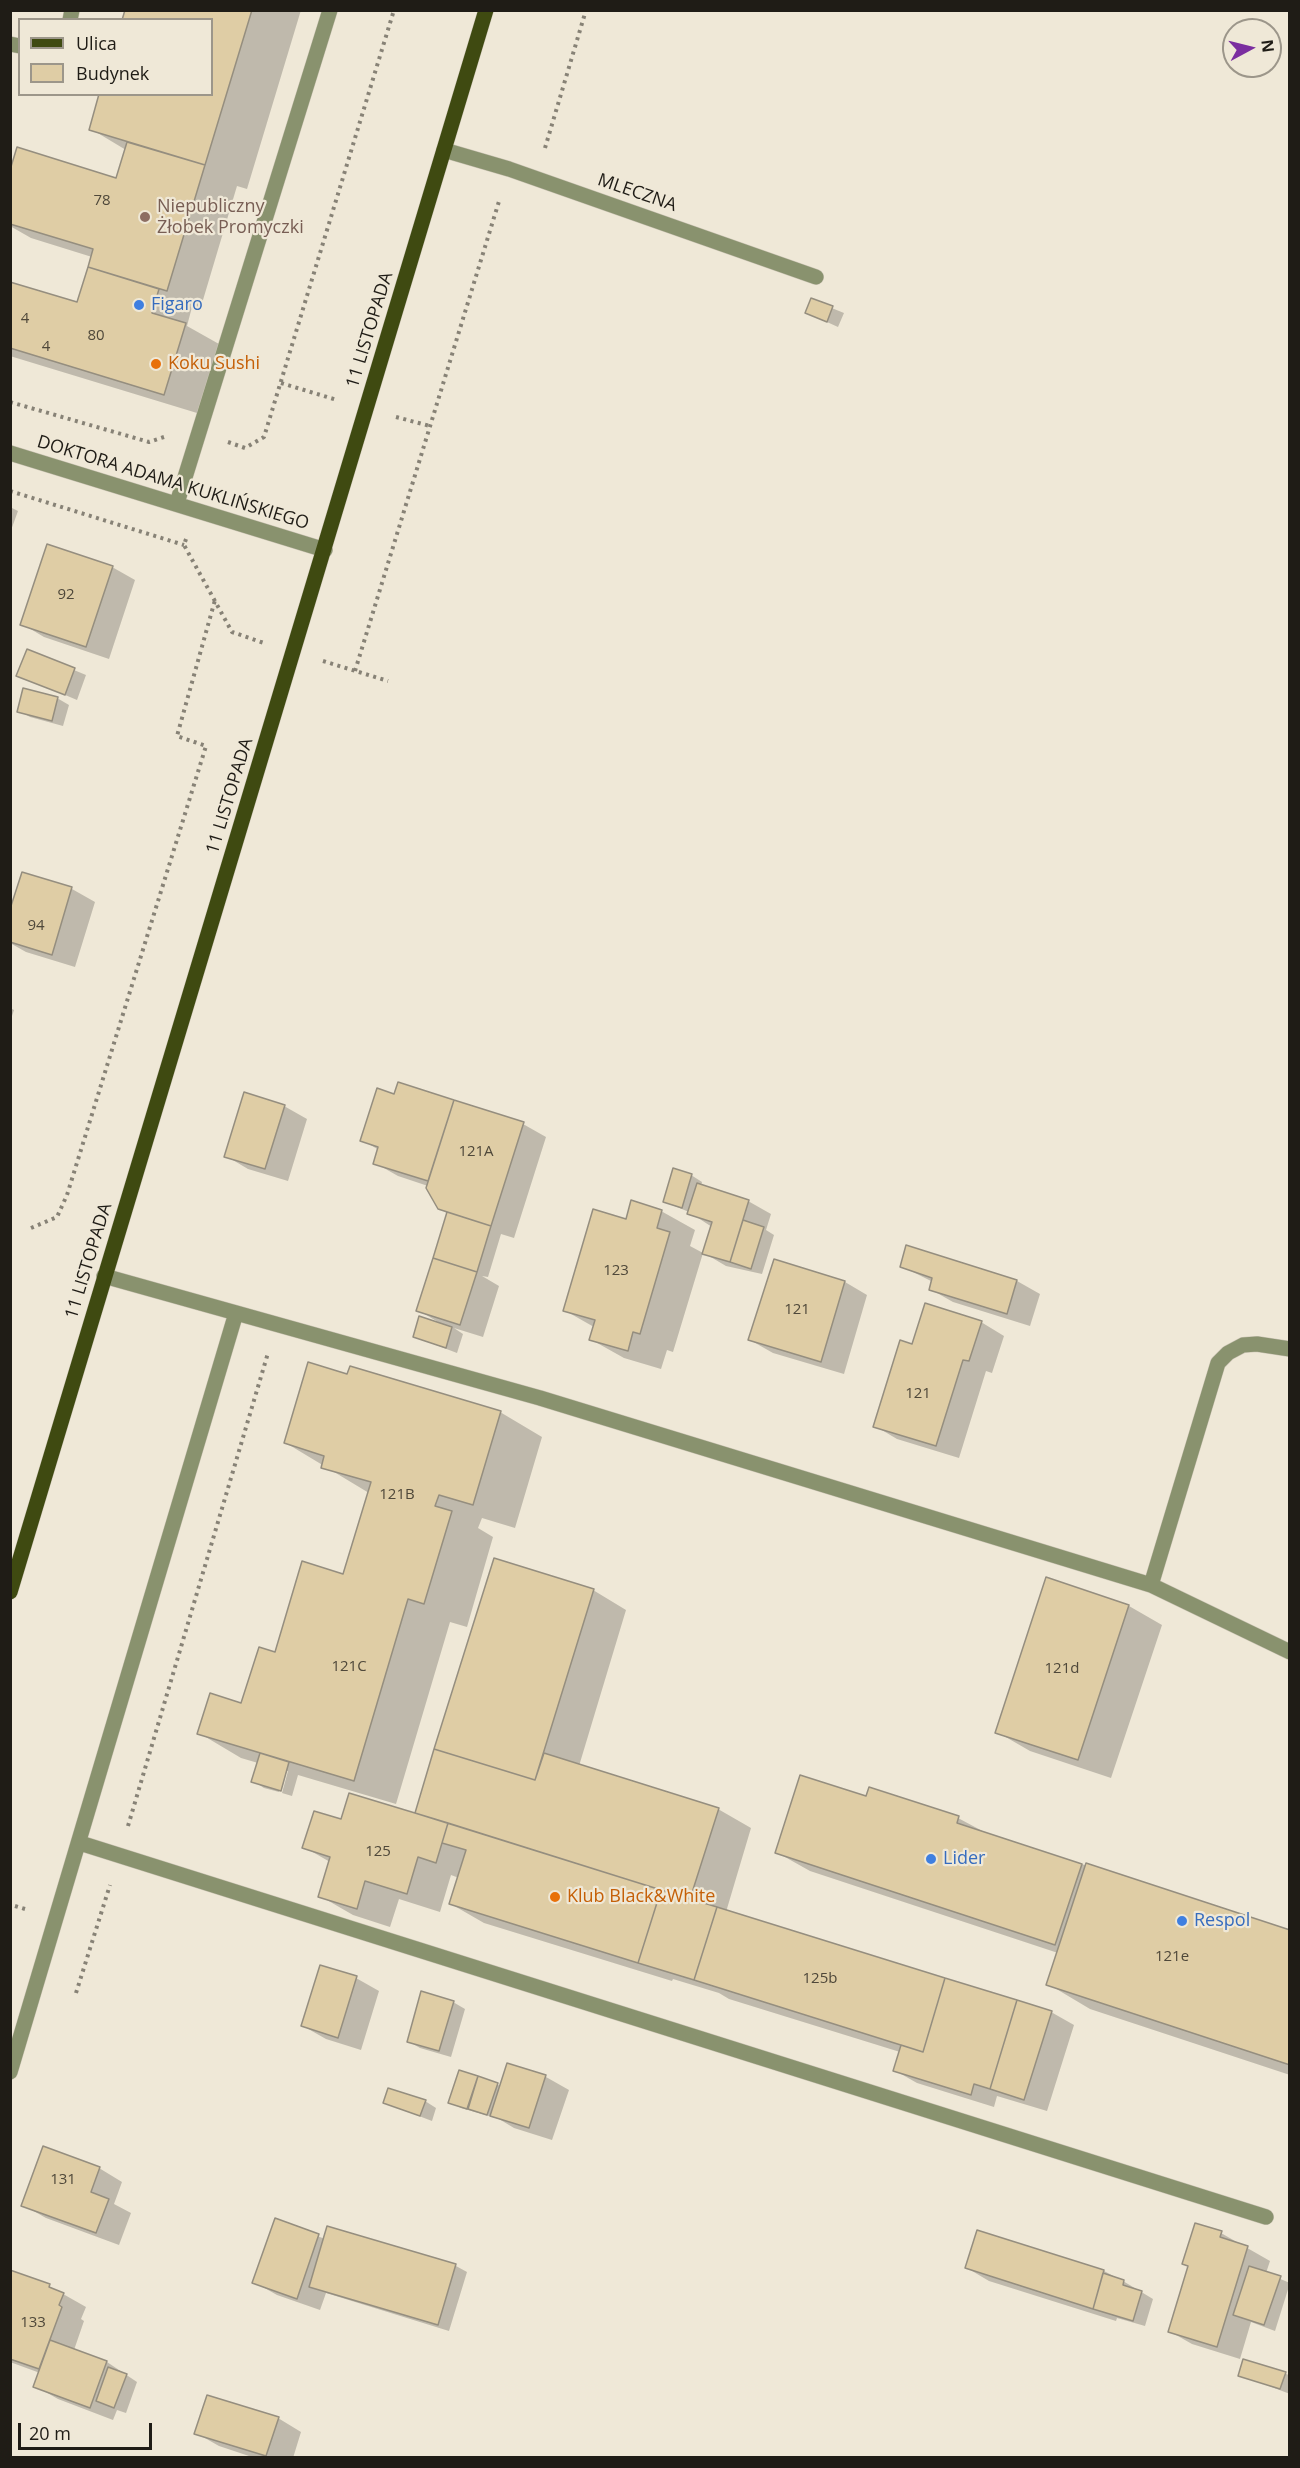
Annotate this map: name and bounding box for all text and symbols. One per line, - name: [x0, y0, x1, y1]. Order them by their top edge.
- legend: [18, 18, 213, 96]
- north arrow: [1222, 18, 1282, 78]
- text: Ulica: [76, 31, 117, 55]
- text: N: [1256, 38, 1280, 54]
- text: Budynek: [76, 61, 149, 85]
- street label: MLECZNA: [595, 169, 679, 217]
- house number: 78: [93, 192, 111, 210]
- place label: Niepubliczny Żłobek Promyczki: [157, 196, 304, 238]
- marker: Niepubliczny Żłobek Promyczki: [138, 210, 152, 224]
- street label: 11 LISTOPADA: [342, 269, 398, 391]
- place label: Figaro: [151, 294, 203, 316]
- marker: Figaro: [132, 298, 146, 312]
- house number: 4: [21, 310, 29, 328]
- house number: 80: [87, 327, 105, 345]
- house number: 4: [42, 338, 50, 356]
- place label: Koku Sushi: [168, 353, 260, 375]
- marker: Koku Sushi: [149, 357, 163, 371]
- street label: DOKTORA ADAMA KUKLIŃSKIEGO: [34, 431, 312, 535]
- house number: 92: [57, 586, 75, 604]
- street label: 11 LISTOPADA: [202, 735, 258, 857]
- house number: 94: [27, 917, 45, 935]
- house number: 121A: [458, 1143, 494, 1161]
- street label: 11 LISTOPADA: [61, 1200, 117, 1322]
- house number: 123: [603, 1262, 629, 1280]
- house number: 121: [784, 1301, 810, 1319]
- house number: 121: [905, 1385, 931, 1403]
- house number: 121B: [379, 1486, 415, 1504]
- house number: 121C: [331, 1658, 367, 1676]
- house number: 121d: [1045, 1660, 1079, 1678]
- house number: 125: [365, 1843, 391, 1861]
- place label: Lider: [943, 1848, 985, 1870]
- marker: Lider: [924, 1852, 938, 1866]
- place label: Klub Black&White: [567, 1886, 715, 1908]
- marker: Klub Black&White: [548, 1890, 562, 1904]
- place label: Respol: [1194, 1910, 1250, 1932]
- marker: Respol: [1175, 1914, 1189, 1928]
- house number: 121e: [1155, 1948, 1189, 1966]
- house number: 125b: [803, 1970, 837, 1988]
- house number: 131: [50, 2171, 76, 2189]
- house number: 133: [20, 2314, 46, 2332]
- scale bar: [21, 2411, 154, 2449]
- text: 20 m: [29, 2421, 71, 2445]

